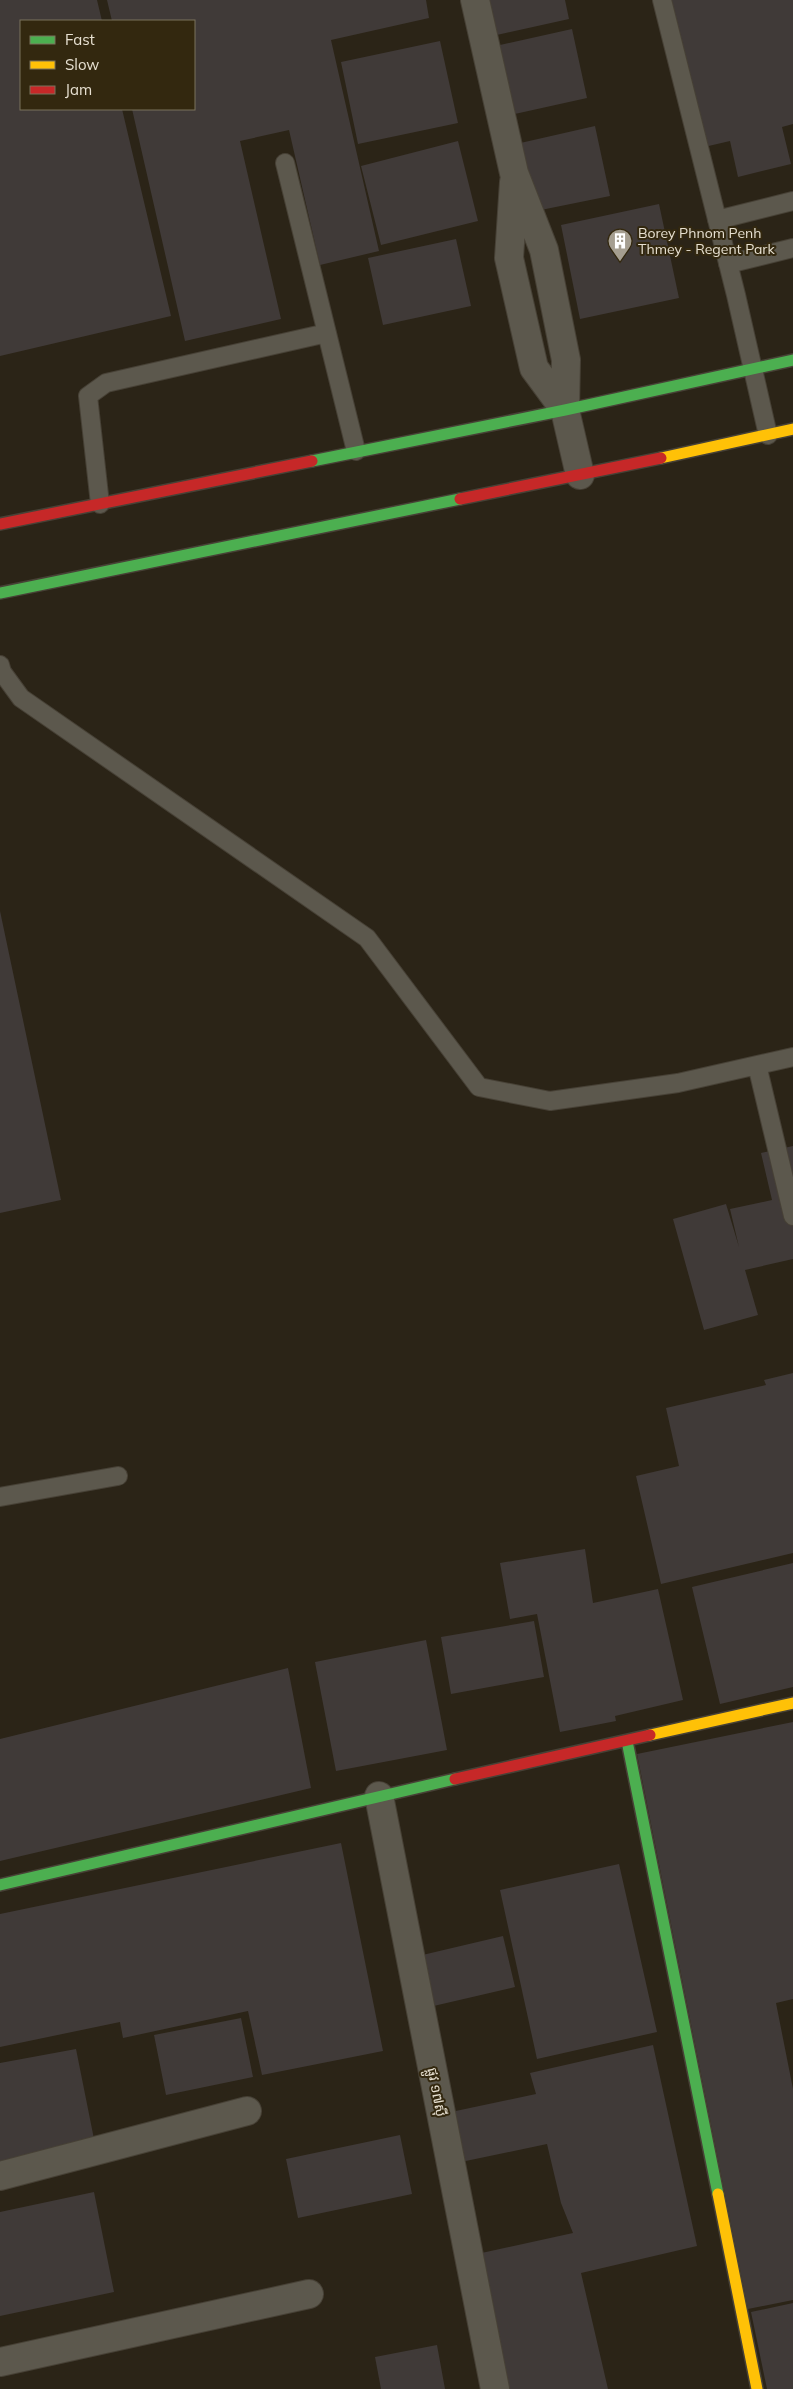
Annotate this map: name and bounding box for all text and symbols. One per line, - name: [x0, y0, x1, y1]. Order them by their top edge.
- legend: [20, 20, 195, 110]
- text: Fast: [65, 30, 95, 49]
- text: Slow: [65, 55, 99, 74]
- text: Jam: [65, 80, 92, 99]
- place label: Borey Phnom Penh Thmey - Regent Park: [638, 224, 775, 258]
- building icon: Borey Phnom Penh Thmey - Regent Park: [607, 228, 633, 262]
- street label: ផ្លូវ ១៧ស៊ី: [420, 2066, 451, 2119]

